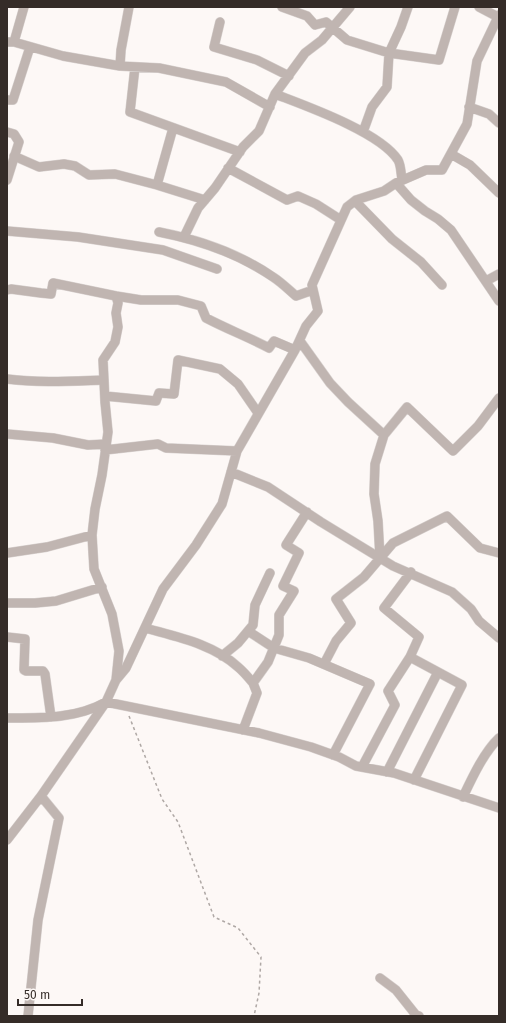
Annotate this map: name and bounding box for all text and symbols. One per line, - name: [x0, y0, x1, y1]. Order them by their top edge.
- scale bar: [18, 981, 82, 1007]
- text: 50 m: [24, 988, 50, 1002]

